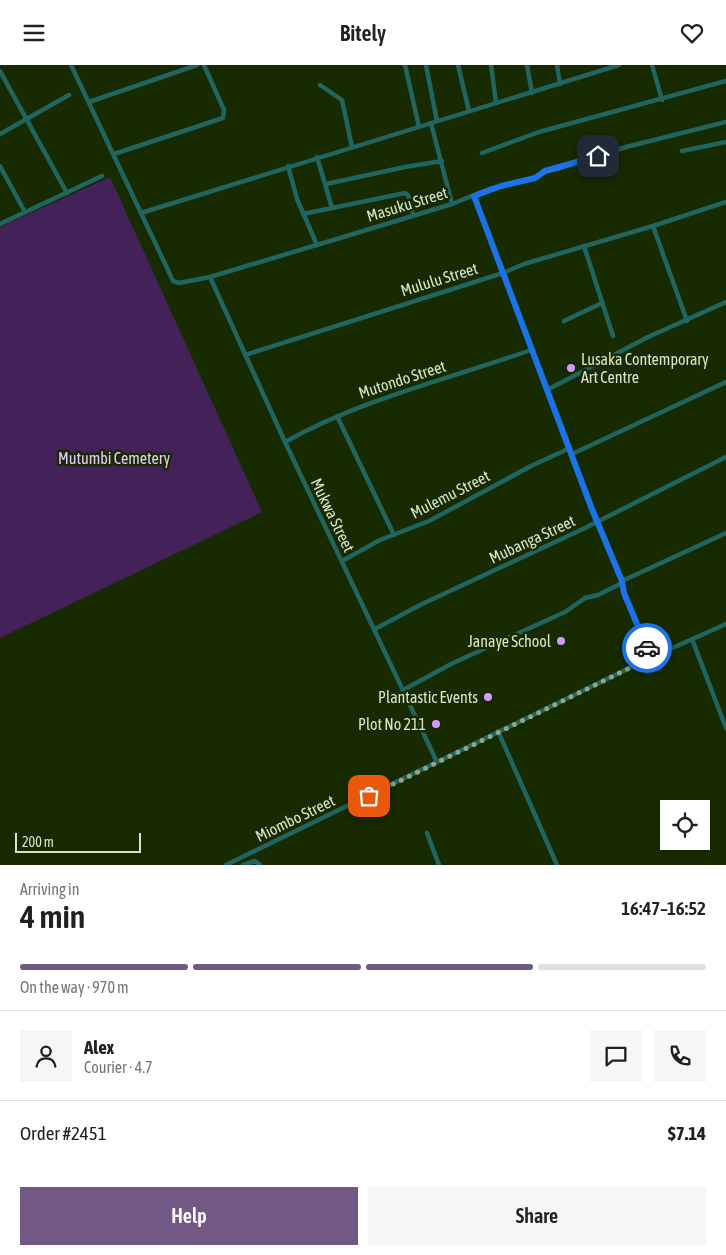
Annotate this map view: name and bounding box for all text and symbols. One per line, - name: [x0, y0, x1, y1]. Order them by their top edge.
- icon: menu: [20, 19, 48, 47]
- icon: heart: [678, 19, 706, 47]
- text: Bitely: [340, 20, 386, 46]
- pin: [577, 135, 619, 177]
- icon: home: [584, 142, 612, 170]
- street label: Masuku Street: [364, 183, 450, 225]
- street label: Mululu Street: [398, 259, 480, 299]
- place label: Lusaka Contemporary Art Centre: [581, 350, 709, 386]
- street label: Mutondo Street: [356, 356, 448, 402]
- marker: Lusaka Contemporary Art Centre: [565, 362, 577, 374]
- park label: Mutumbi Cemetery: [58, 449, 170, 468]
- street label: Mulemu Street: [407, 466, 493, 522]
- street label: Mukwa Street: [307, 475, 359, 555]
- street label: Mubanga Street: [486, 511, 579, 568]
- courier: [622, 623, 672, 673]
- place label: Janaye School: [468, 632, 552, 651]
- icon: car: [633, 634, 661, 662]
- marker: Janaye School: [555, 635, 567, 647]
- place label: Plantastic Events: [378, 688, 478, 706]
- marker: Plantastic Events: [482, 691, 494, 703]
- place label: Plot No 211: [358, 715, 426, 733]
- marker: Plot No 211: [430, 718, 442, 730]
- pin: [348, 775, 390, 817]
- icon: bag: [355, 782, 383, 810]
- street label: Miombo Street: [252, 791, 338, 845]
- map controls: [660, 800, 710, 850]
- button: locate: [660, 800, 710, 850]
- scale bar: [15, 830, 141, 853]
- text: 200 m: [22, 834, 54, 850]
- text: Arriving in: [20, 880, 80, 898]
- text: 16:47–16:52: [621, 897, 706, 919]
- text: 4 min: [20, 898, 85, 935]
- text: On the way · 970 m: [20, 978, 129, 996]
- button: person: [20, 1030, 72, 1082]
- button: chat: [590, 1030, 642, 1082]
- button: phone: [654, 1030, 706, 1082]
- text: Alex: [84, 1036, 114, 1058]
- text: Courier · 4.7: [84, 1058, 153, 1076]
- text: Order #2451: [20, 1122, 107, 1144]
- text: $7.14: [668, 1122, 706, 1144]
- button: Help: [20, 1187, 358, 1245]
- button: Share: [368, 1187, 706, 1245]

